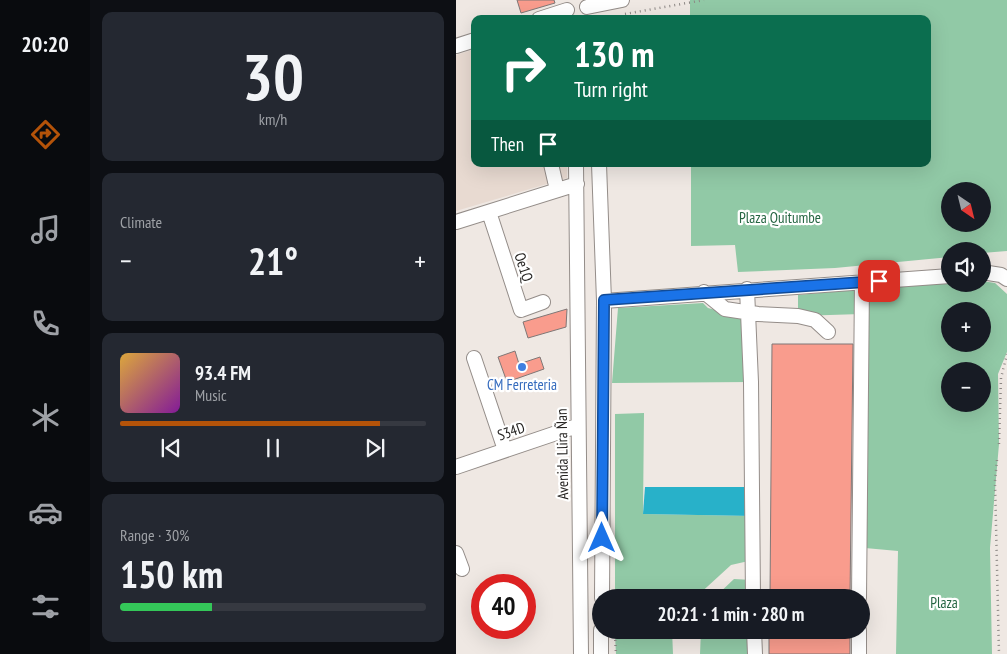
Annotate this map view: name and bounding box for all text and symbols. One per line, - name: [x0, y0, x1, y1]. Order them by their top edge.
- text: 20:20: [21, 30, 69, 58]
- text: 130 m: [574, 31, 655, 77]
- text: 30: [242, 34, 304, 118]
- icon: right: [491, 35, 556, 100]
- text: Turn right: [574, 75, 648, 103]
- text: km/h: [259, 109, 287, 129]
- icon: directions: [28, 117, 63, 152]
- icon: arrive: [534, 130, 562, 158]
- text: Then: [491, 132, 524, 156]
- north arrow: [941, 182, 991, 232]
- map controls: [941, 182, 991, 412]
- park label: Plaza Quitumbe: [739, 208, 821, 227]
- icon: music: [28, 212, 63, 247]
- text: Climate: [120, 212, 162, 232]
- text: 21°: [248, 236, 298, 285]
- text: −: [120, 242, 132, 279]
- text: +: [414, 242, 426, 279]
- button: sound: [941, 242, 991, 292]
- street label: Oe1Q: [510, 250, 538, 285]
- pin: [858, 260, 900, 302]
- icon: arrive: [865, 267, 893, 295]
- button: +: [941, 302, 991, 352]
- icon: phone: [28, 306, 63, 341]
- text: 93.4 FM: [195, 361, 251, 385]
- marker: CM Ferreteria: [516, 361, 528, 373]
- button: −: [941, 362, 991, 412]
- place label: CM Ferreteria: [487, 375, 557, 394]
- text: Music: [195, 385, 227, 405]
- icon: climate: [28, 400, 63, 435]
- street label: Avenida Llira Ñan: [552, 408, 572, 500]
- street label: S34D: [495, 417, 527, 445]
- icon: previous: [157, 434, 185, 462]
- icon: pause: [259, 434, 287, 462]
- icon: next: [361, 434, 389, 462]
- icon: car: [28, 495, 63, 530]
- position arrow: [575, 511, 627, 563]
- text: Range · 30%: [120, 525, 189, 545]
- text: 150 km: [120, 549, 223, 598]
- speed limit sign: 40: [471, 574, 536, 639]
- icon: filters: [28, 589, 63, 624]
- park label: Plaza: [930, 593, 958, 612]
- text: 20:21 · 1 min · 280 m: [658, 602, 804, 626]

